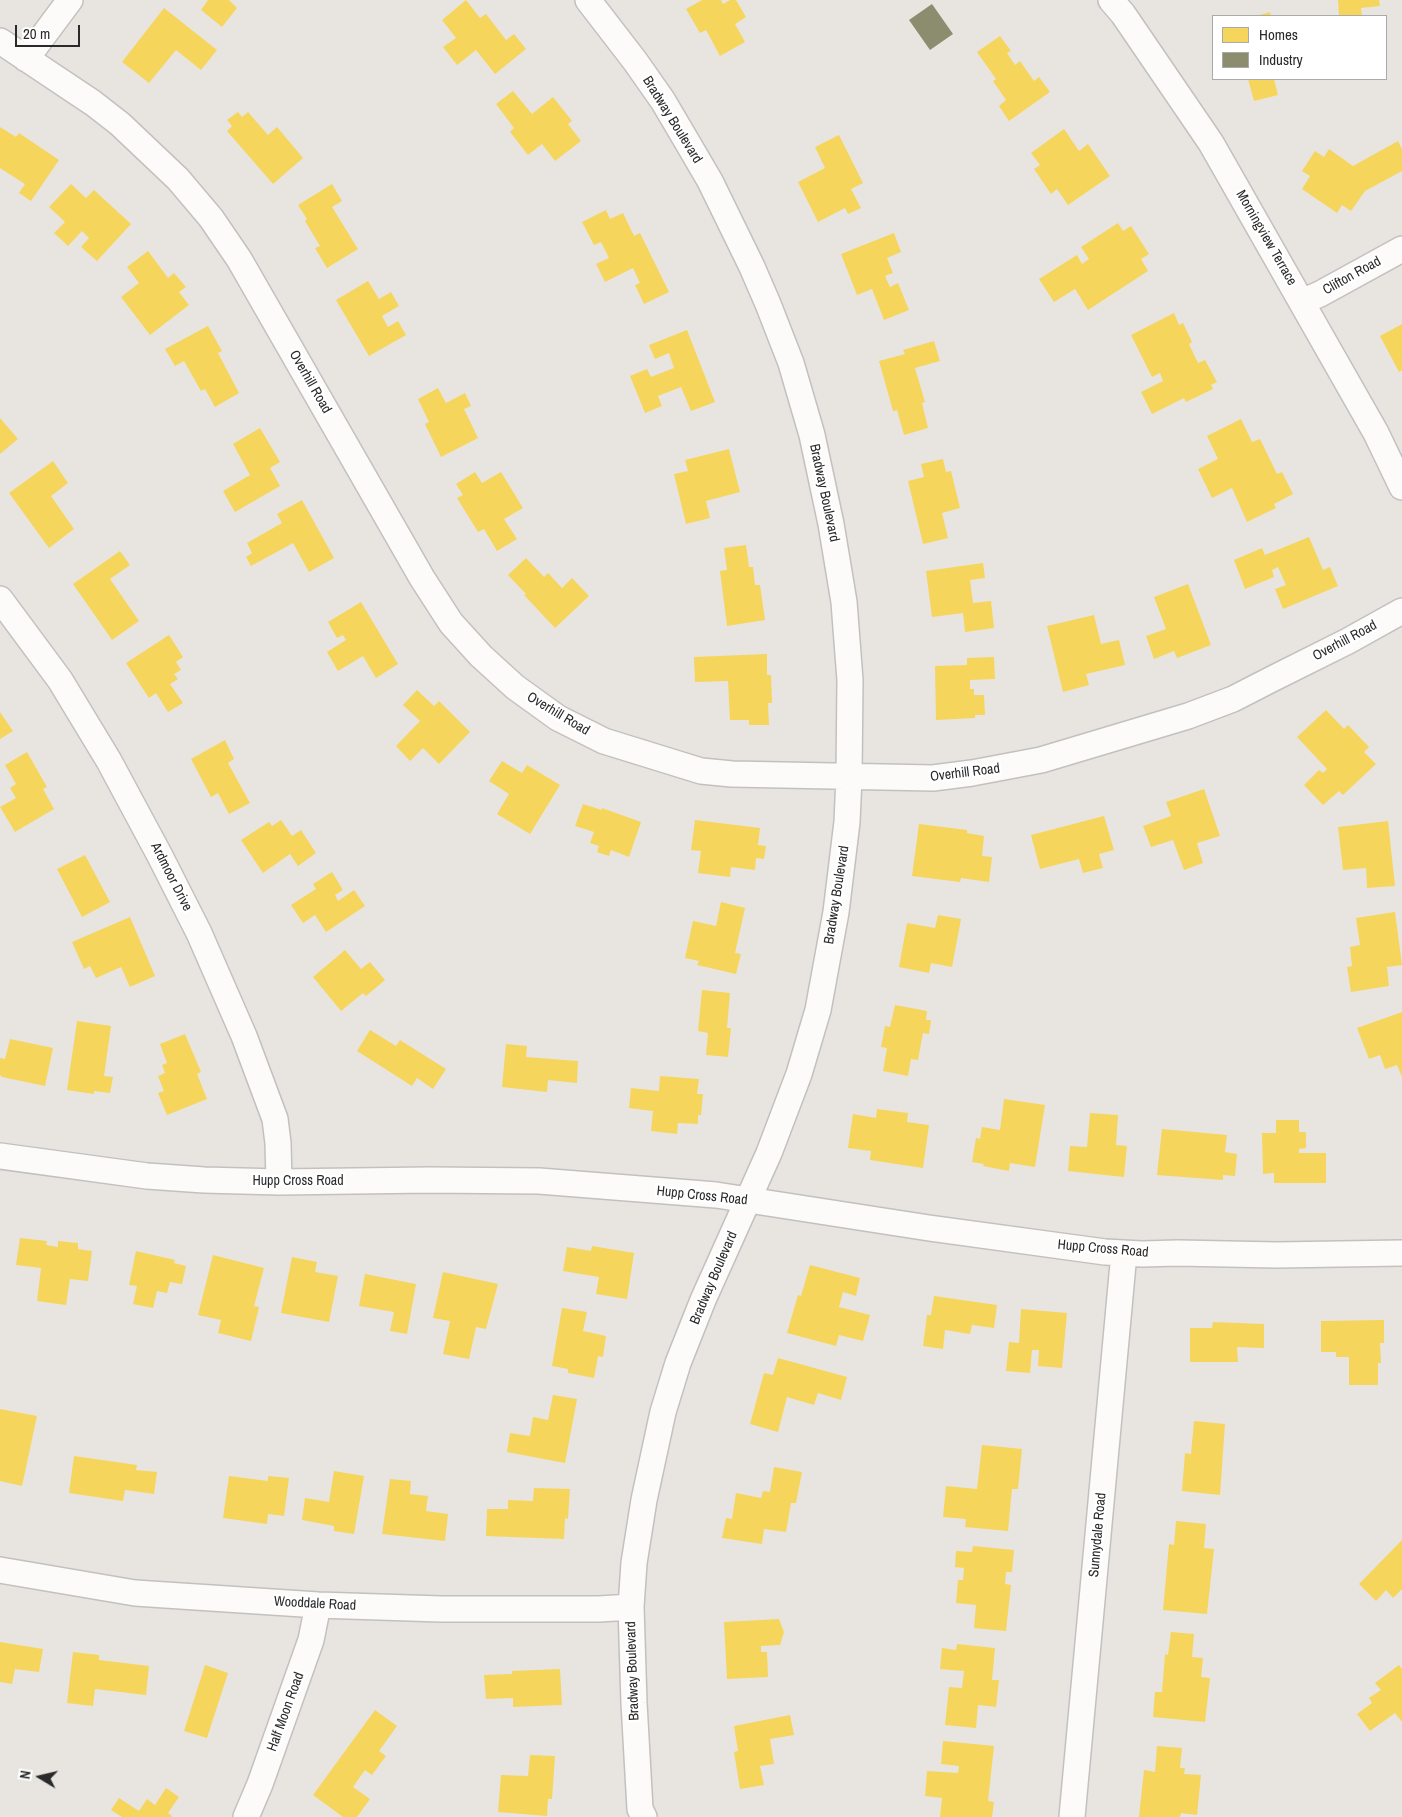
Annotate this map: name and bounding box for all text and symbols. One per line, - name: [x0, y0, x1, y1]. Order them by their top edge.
- scale bar: [18, 15, 82, 47]
- legend: [1212, 15, 1387, 80]
- text: 20 m: [23, 23, 50, 44]
- text: Homes: [1259, 24, 1298, 45]
- text: Industry: [1259, 49, 1303, 70]
- street label: Bradway Boulevard: [639, 73, 705, 167]
- street label: Morningview Terrace: [1232, 187, 1300, 289]
- street label: Clifton Road: [1320, 253, 1384, 299]
- street label: Overhill Road: [285, 347, 335, 417]
- street label: Bradway Boulevard: [805, 443, 843, 543]
- street label: Overhill Road: [1310, 617, 1380, 665]
- street label: Overhill Road: [524, 689, 592, 739]
- street label: Overhill Road: [929, 760, 1001, 786]
- street label: Ardmoor Drive: [147, 840, 195, 914]
- street label: Bradway Boulevard: [821, 845, 853, 945]
- street label: Hupp Cross Road: [252, 1173, 344, 1189]
- street label: Hupp Cross Road: [656, 1183, 748, 1209]
- street label: Bradway Boulevard: [687, 1229, 741, 1327]
- street label: Hupp Cross Road: [1057, 1237, 1149, 1261]
- street label: Sunnydale Road: [1086, 1492, 1110, 1578]
- street label: Wooddale Road: [274, 1593, 356, 1615]
- street label: Bradway Boulevard: [623, 1621, 643, 1721]
- street label: Half Moon Road: [264, 1670, 308, 1754]
- north arrow: [15, 1752, 65, 1802]
- text: N: [16, 1769, 35, 1780]

